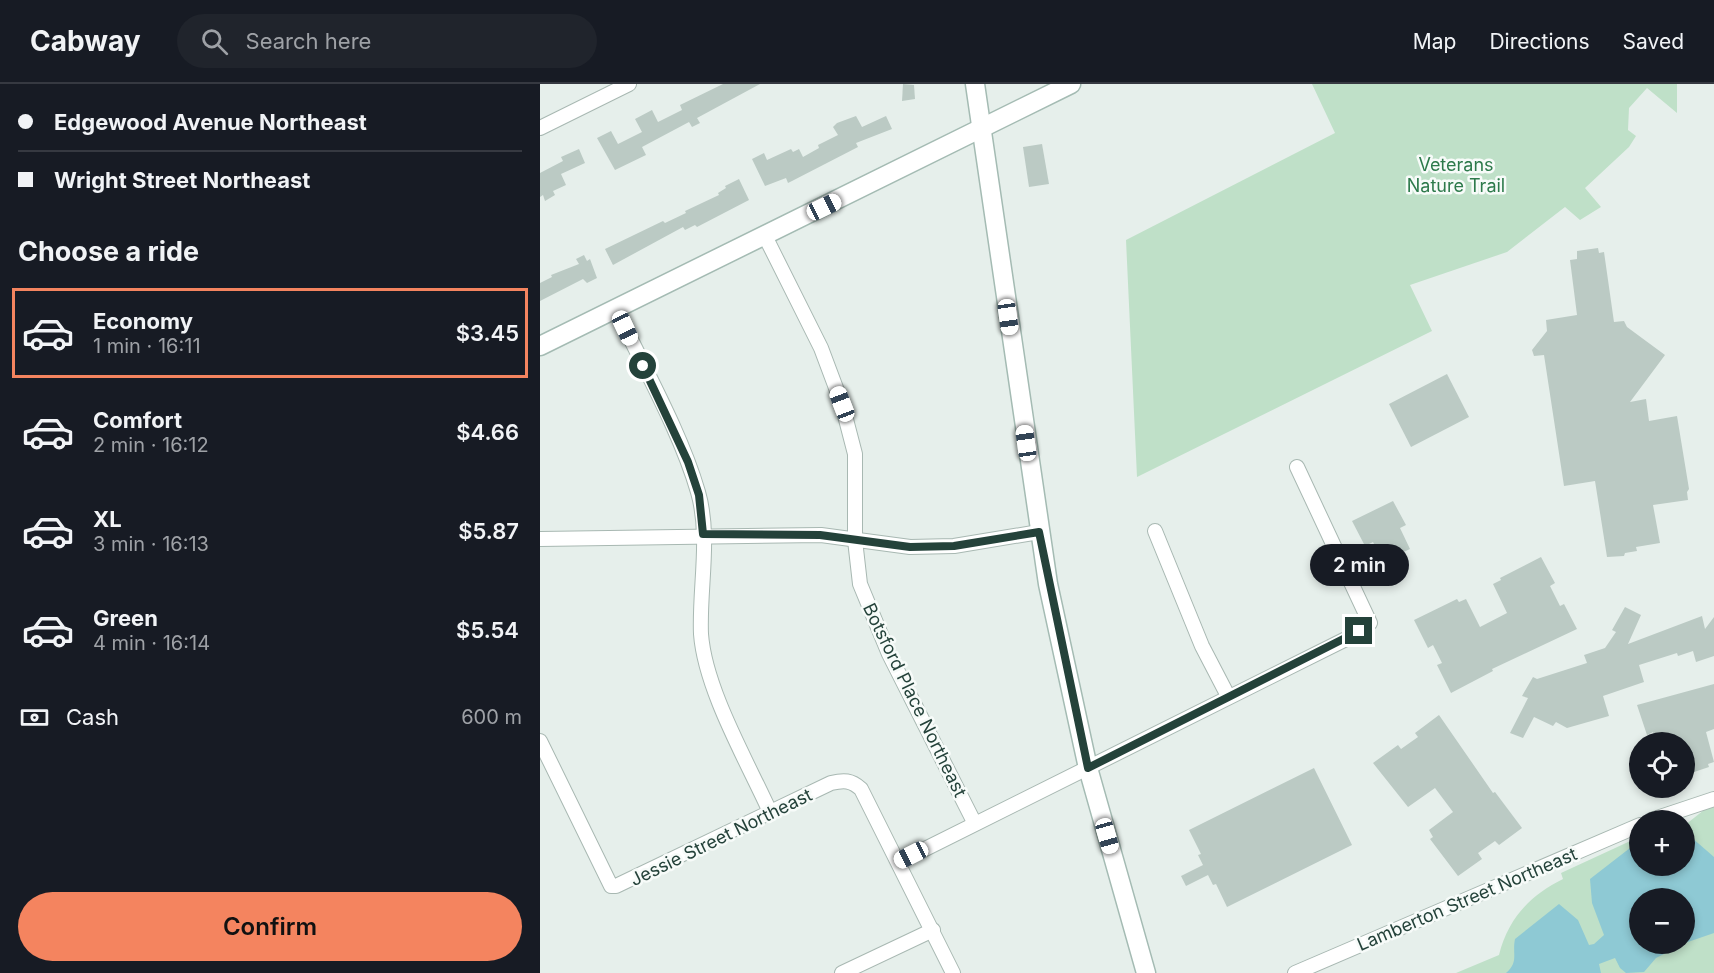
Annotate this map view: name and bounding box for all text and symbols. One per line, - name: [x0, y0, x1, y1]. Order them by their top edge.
- search box: [177, 14, 597, 68]
- text: Cabway: [30, 24, 141, 58]
- icon: search: [198, 25, 231, 58]
- text: Search here: [246, 28, 371, 54]
- text: Map: [1413, 29, 1456, 54]
- text: Directions: [1489, 29, 1590, 54]
- text: Saved: [1623, 29, 1684, 54]
- text: Edgewood Avenue Northeast: [54, 109, 367, 135]
- park label: Veterans Nature Trail: [1407, 154, 1505, 196]
- text: Wright Street Northeast: [54, 167, 310, 193]
- car: [804, 191, 844, 223]
- text: Choose a ride: [18, 235, 199, 268]
- car: [997, 298, 1019, 336]
- icon: car: [21, 306, 75, 360]
- text: Economy: [93, 308, 193, 334]
- car: [609, 308, 641, 348]
- text: $3.45: [456, 320, 519, 346]
- text: 1 min · 16:11: [93, 334, 201, 358]
- route start: [629, 352, 656, 379]
- car: [827, 384, 857, 424]
- icon: car: [21, 405, 75, 459]
- text: Comfort: [93, 407, 182, 433]
- text: $4.66: [456, 419, 519, 445]
- car: [1015, 424, 1037, 462]
- text: 2 min · 16:12: [93, 433, 209, 457]
- icon: car: [21, 504, 75, 558]
- text: XL: [93, 506, 122, 532]
- text: $5.87: [458, 518, 519, 544]
- text: 3 min · 16:13: [93, 532, 209, 556]
- callout: 2 min: [1310, 544, 1408, 586]
- text: 2 min: [1333, 553, 1386, 577]
- street label: Botsford Place Northeast: [859, 600, 971, 801]
- icon: car: [21, 603, 75, 657]
- text: Green: [93, 605, 158, 631]
- text: $5.54: [456, 617, 519, 643]
- route end: [1345, 617, 1372, 644]
- text: 4 min · 16:14: [93, 631, 210, 655]
- icon: cash: [18, 701, 51, 734]
- text: Cash: [66, 704, 119, 730]
- text: 600 m: [461, 705, 522, 729]
- map controls: [1629, 732, 1695, 954]
- button: locate: [1629, 732, 1695, 798]
- street label: Jessie Street Northeast: [627, 784, 815, 890]
- button: +: [1629, 810, 1695, 876]
- car: [1093, 816, 1121, 856]
- car: [891, 839, 931, 871]
- street label: Lamberton Street Northeast: [1354, 843, 1580, 955]
- button: −: [1629, 888, 1695, 954]
- button: Confirm: [18, 892, 522, 961]

